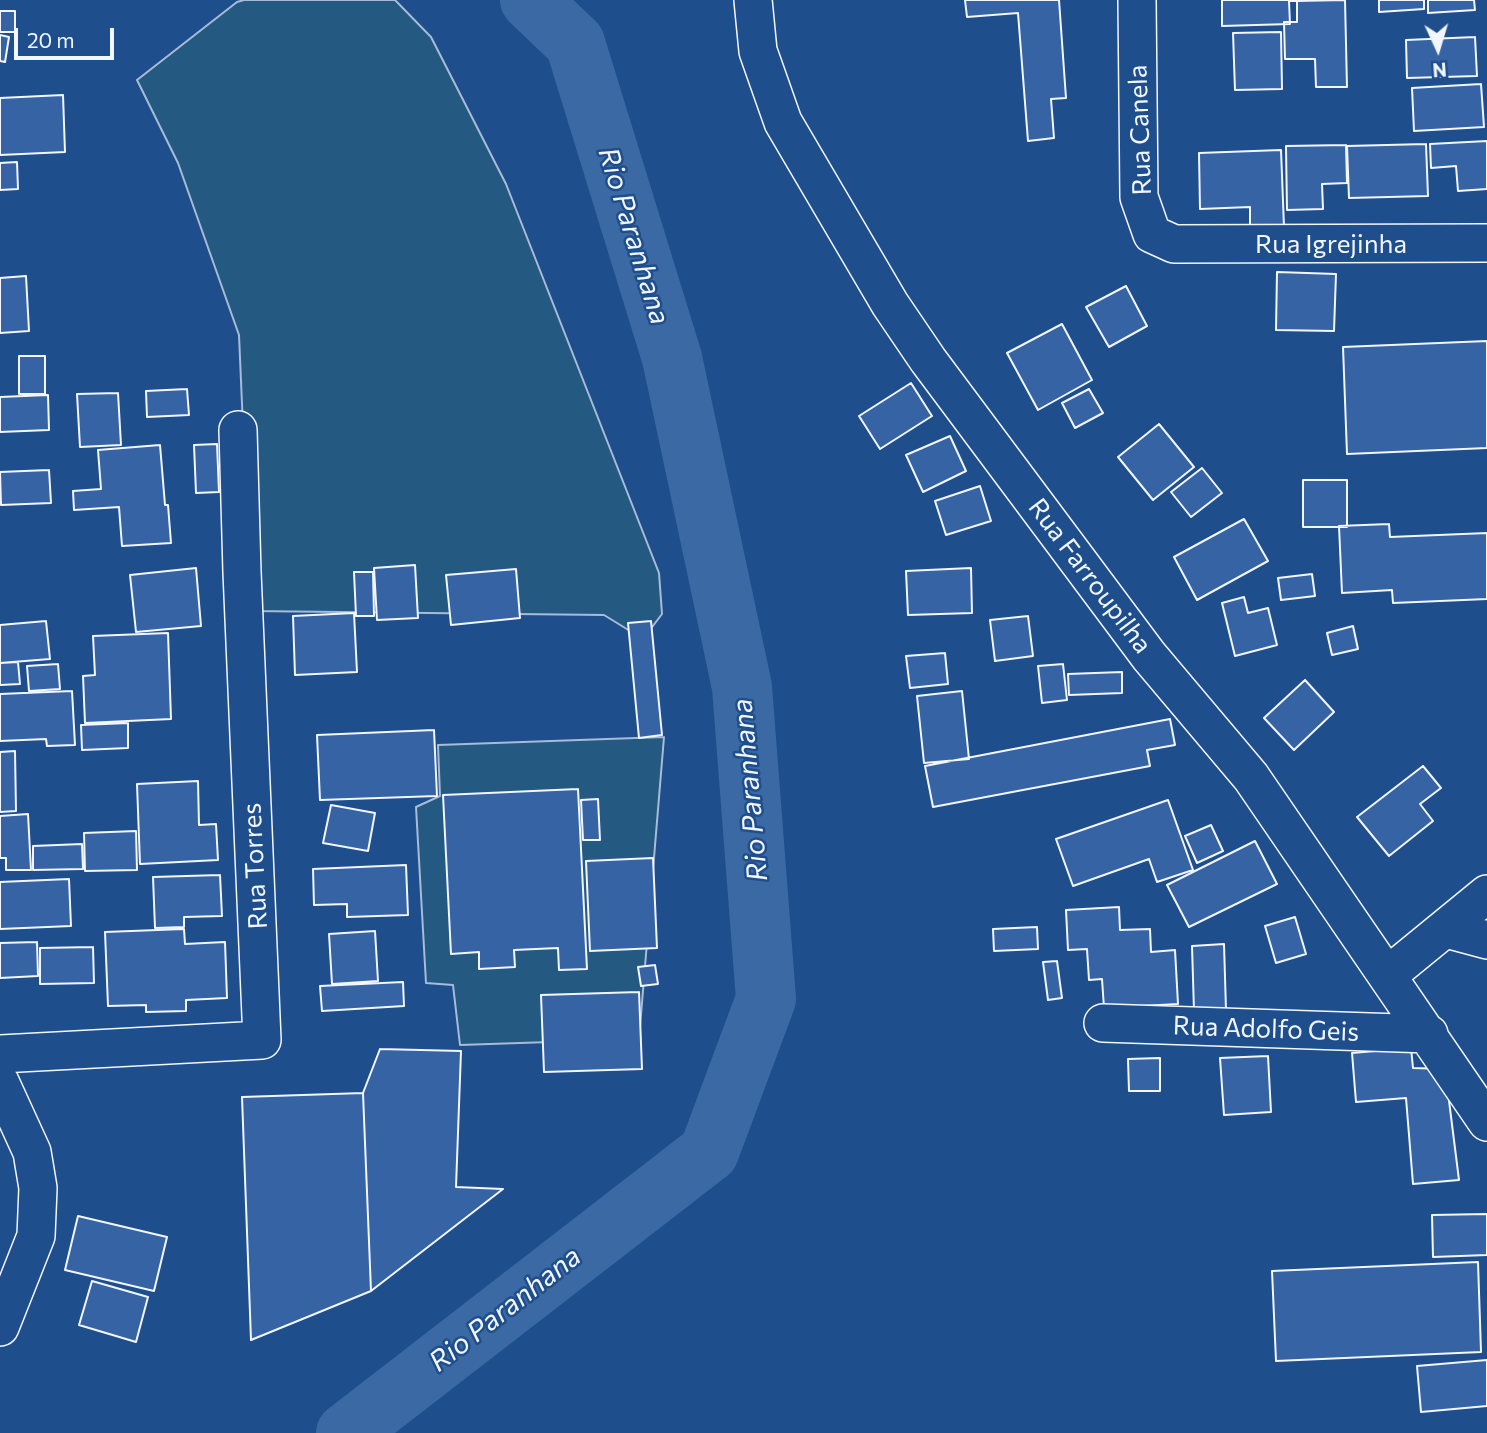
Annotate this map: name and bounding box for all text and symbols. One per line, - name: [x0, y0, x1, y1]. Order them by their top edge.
- scale bar: [18, 14, 117, 58]
- north arrow: [1403, 14, 1473, 84]
- text: 20 m: [27, 27, 75, 52]
- text: N: [1432, 58, 1447, 82]
- street label: Rua Canela: [1122, 64, 1158, 196]
- water label: Rio Paranhana: [591, 143, 677, 329]
- street label: Rua Igrejinha: [1255, 228, 1407, 260]
- street label: Rua Farroupilha: [1022, 492, 1158, 660]
- water label: Rio Paranhana: [725, 697, 775, 883]
- street label: Rua Torres: [236, 802, 274, 930]
- street label: Rua Adolfo Geis: [1172, 1010, 1360, 1048]
- water label: Rio Paranhana: [422, 1239, 588, 1379]

